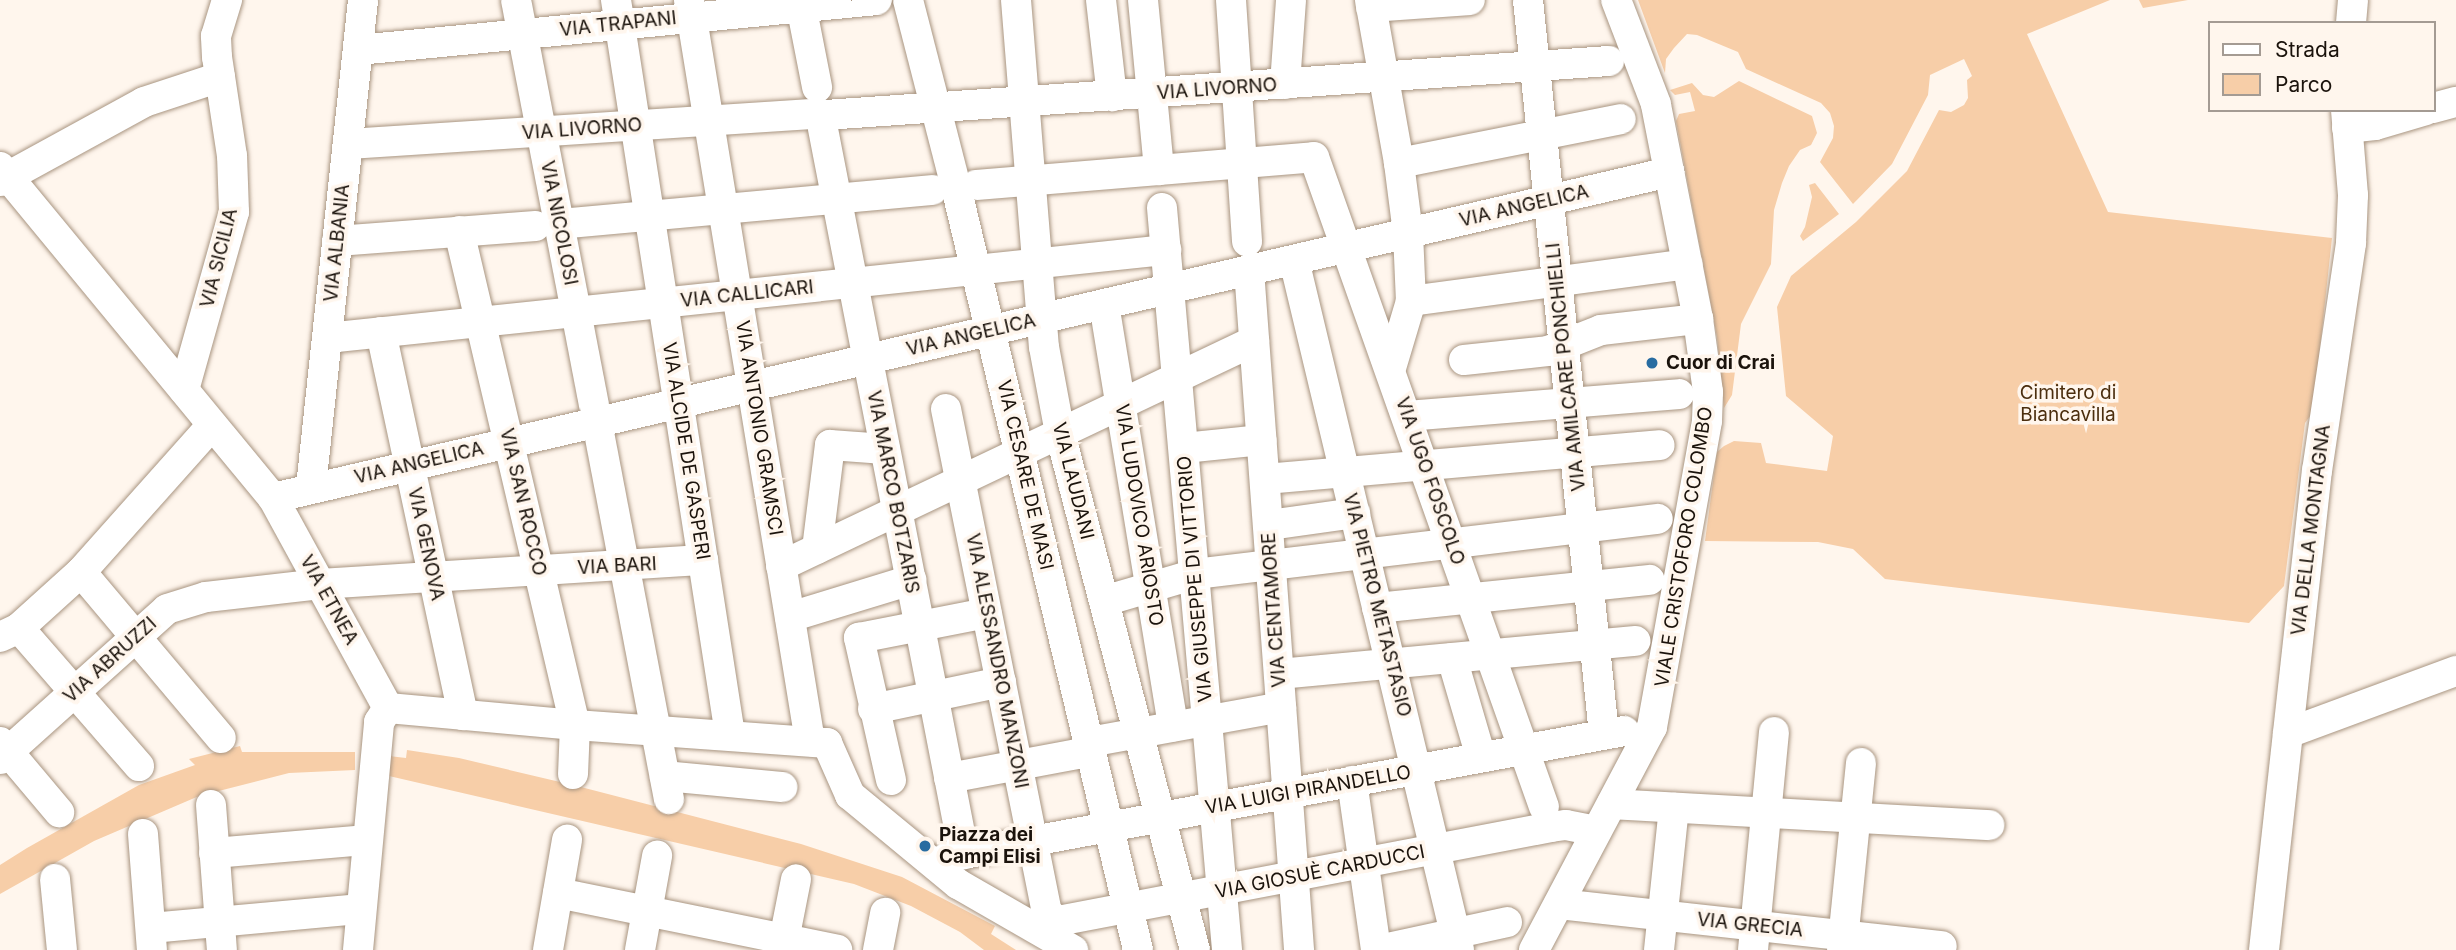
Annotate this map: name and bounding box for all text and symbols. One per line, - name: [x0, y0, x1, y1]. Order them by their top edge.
- street label: VIA TRAPANI: [558, 7, 678, 41]
- legend: [2208, 21, 2435, 112]
- text: Strada: [2275, 37, 2340, 62]
- text: Parco: [2275, 72, 2332, 97]
- street label: VIA LIVORNO: [1156, 73, 1278, 105]
- street label: VIA LIVORNO: [521, 113, 643, 145]
- street label: VIA NICOLOSI: [536, 159, 582, 287]
- street label: VIA ANGELICA: [1457, 180, 1591, 232]
- street label: VIA ALBANIA: [319, 183, 355, 303]
- street label: VIA SICILIA: [196, 206, 242, 310]
- street label: VIA AMILCARE PONCHIELLI: [1542, 242, 1590, 492]
- street label: VIA CALLICARI: [679, 276, 815, 312]
- street label: VIA ANGELICA: [904, 309, 1038, 361]
- street label: VIA ANTONIO GRAMSCI: [731, 319, 787, 537]
- street label: VIA ALCIDE DE GASPERI: [658, 341, 714, 561]
- place label: Cuor di Crai: [1666, 352, 1775, 374]
- marker: Cuor di Crai: [1644, 355, 1660, 371]
- street label: VIA CESARE DE MASI: [992, 378, 1058, 572]
- park label: Cimitero di Biancavilla: [2020, 382, 2116, 426]
- street label: VIA MARCO BOTZARIS: [862, 389, 924, 595]
- street label: VIA UGO FOSCOLO: [1391, 394, 1469, 568]
- street label: VIA LUDOVICO ARIOSTO: [1110, 402, 1168, 628]
- street label: VIALE CRISTOFORO COLOMBO: [1651, 405, 1717, 689]
- street label: VIA LAUDANI: [1047, 420, 1099, 542]
- street label: VIA DELLA MONTAGNA: [2287, 423, 2335, 637]
- street label: VIA SAN ROCCO: [495, 426, 551, 578]
- street label: VIA ANGELICA: [352, 437, 486, 489]
- street label: VIA GIUSEPPE DI VITTORIO: [1173, 455, 1217, 703]
- street label: VIA GENOVA: [403, 485, 449, 603]
- street label: VIA PIETRO METASTASIO: [1338, 491, 1416, 719]
- street label: VIA ALESSANDRO MANZONI: [961, 532, 1033, 790]
- street label: VIA CENTAMORE: [1257, 532, 1291, 688]
- street label: VIA ETNEA: [295, 551, 363, 649]
- street label: VIA BARI: [577, 553, 657, 579]
- street label: VIA ABRUZZI: [59, 612, 161, 708]
- street label: VIA LUIGI PIRANDELLO: [1203, 761, 1413, 819]
- place label: Piazza dei Campi Elisi: [939, 824, 1041, 868]
- marker: Piazza dei Campi Elisi: [917, 838, 933, 854]
- street label: VIA GIOSUÈ CARDUCCI: [1213, 840, 1427, 904]
- street label: VIA GRECIA: [1696, 908, 1804, 942]

